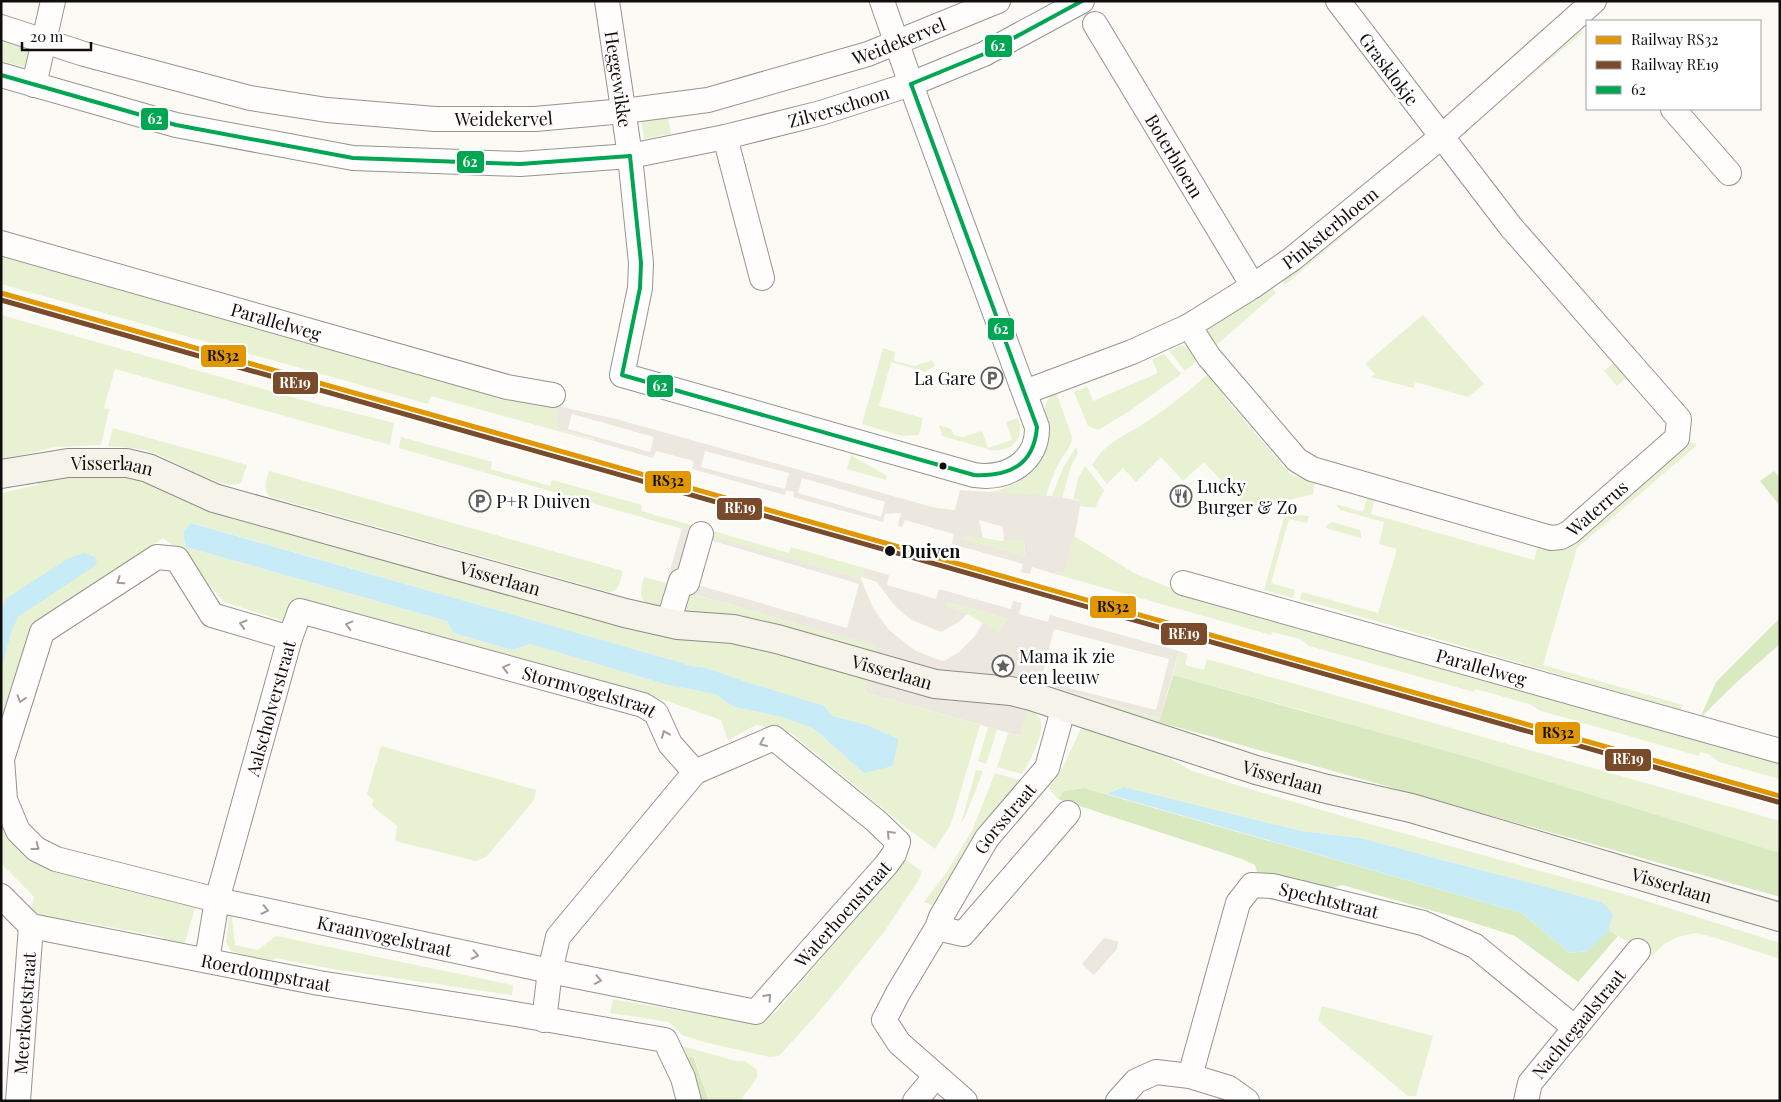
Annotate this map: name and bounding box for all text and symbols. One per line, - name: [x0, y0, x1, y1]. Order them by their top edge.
- street label: Weidekervel: [848, 12, 949, 70]
- scale bar: [22, 20, 91, 52]
- legend: [1586, 20, 1761, 110]
- text: 20 m: [30, 26, 64, 46]
- street label: Grasklokje: [1354, 28, 1424, 110]
- street label: Heggewikke: [600, 29, 638, 129]
- text: Railway RS32: [1631, 29, 1718, 49]
- line badge: 62: [984, 34, 1013, 58]
- text: 62: [990, 36, 1006, 55]
- text: Railway RE19: [1631, 54, 1719, 74]
- text: 62: [1631, 79, 1646, 99]
- street label: Zilverschoon: [785, 80, 893, 133]
- street label: Weidekervel: [453, 105, 554, 131]
- line badge: 62: [140, 107, 169, 131]
- text: 62: [147, 109, 163, 128]
- street label: Boterbloem: [1140, 109, 1209, 202]
- line badge: 62: [456, 150, 485, 174]
- text: 62: [462, 152, 478, 171]
- street label: Pinksterbloem: [1277, 181, 1383, 274]
- street label: Parallelweg: [228, 297, 325, 346]
- line badge: 62: [987, 317, 1015, 341]
- text: 62: [993, 319, 1009, 338]
- line badge: RS32: [200, 344, 247, 368]
- text: RS32: [207, 346, 239, 365]
- place label: La Gare: [914, 366, 976, 390]
- parking icon: La Gare: [980, 366, 1004, 390]
- line badge: RE19: [272, 371, 319, 395]
- text: RE19: [279, 373, 311, 392]
- line badge: 62: [646, 374, 674, 398]
- text: 62: [652, 376, 668, 395]
- street label: Visserlaan: [70, 451, 156, 481]
- unlabelled marker: [938, 461, 948, 471]
- line badge: RS32: [644, 470, 692, 494]
- text: RS32: [652, 471, 684, 490]
- place label: Lucky Burger & Zo: [1197, 474, 1297, 519]
- street label: Waterrus: [1560, 475, 1633, 542]
- restaurant icon: Lucky Burger & Zo: [1169, 484, 1193, 508]
- parking icon: P+R Duiven: [468, 489, 492, 513]
- place label: P+R Duiven: [496, 489, 591, 513]
- line badge: RE19: [716, 497, 763, 521]
- text: RE19: [724, 498, 756, 517]
- place label: Duiven: [901, 539, 960, 563]
- marker: Duiven: [883, 544, 897, 558]
- street label: Visserlaan: [456, 555, 543, 601]
- one-way arrow: [116, 575, 126, 584]
- line badge: RS32: [1089, 595, 1137, 619]
- text: RS32: [1097, 597, 1129, 616]
- one-way arrow: [239, 620, 247, 630]
- one-way arrow: [346, 620, 354, 630]
- line badge: RE19: [1160, 622, 1208, 646]
- text: RE19: [1168, 624, 1200, 643]
- street label: Aalscholverstraat: [240, 637, 301, 780]
- street label: Parallelweg: [1433, 643, 1530, 691]
- place label: Mama ik zie een leeuw: [1019, 644, 1115, 689]
- street label: Visserlaan: [848, 649, 935, 695]
- place icon: Mama ik zie een leeuw: [991, 654, 1015, 678]
- street label: Stormvogelstraat: [520, 660, 662, 723]
- one-way arrow: [503, 663, 511, 673]
- one-way arrow: [17, 694, 27, 702]
- line badge: RS32: [1534, 721, 1581, 745]
- text: RS32: [1542, 723, 1574, 742]
- one-way arrow: [661, 730, 672, 739]
- one-way arrow: [759, 737, 768, 748]
- line badge: RE19: [1604, 748, 1652, 772]
- text: RE19: [1612, 749, 1644, 768]
- street label: Visserlaan: [1238, 754, 1326, 799]
- street label: Gorsstraat: [968, 777, 1041, 858]
- one-way arrow: [887, 830, 896, 839]
- one-way arrow: [30, 841, 40, 850]
- street label: Waterhoenstraat: [788, 855, 897, 973]
- street label: Visserlaan: [1628, 862, 1715, 908]
- street label: Spechtstraat: [1277, 876, 1382, 924]
- one-way arrow: [260, 904, 269, 915]
- street label: Kraanvogelstraat: [315, 910, 455, 962]
- street label: Roerdompstraat: [199, 948, 333, 997]
- one-way arrow: [471, 949, 480, 959]
- street label: Meerkoetstraat: [8, 951, 41, 1075]
- street label: Nachtegaalstraat: [1526, 963, 1631, 1084]
- one-way arrow: [593, 974, 602, 985]
- one-way arrow: [763, 994, 772, 1003]

